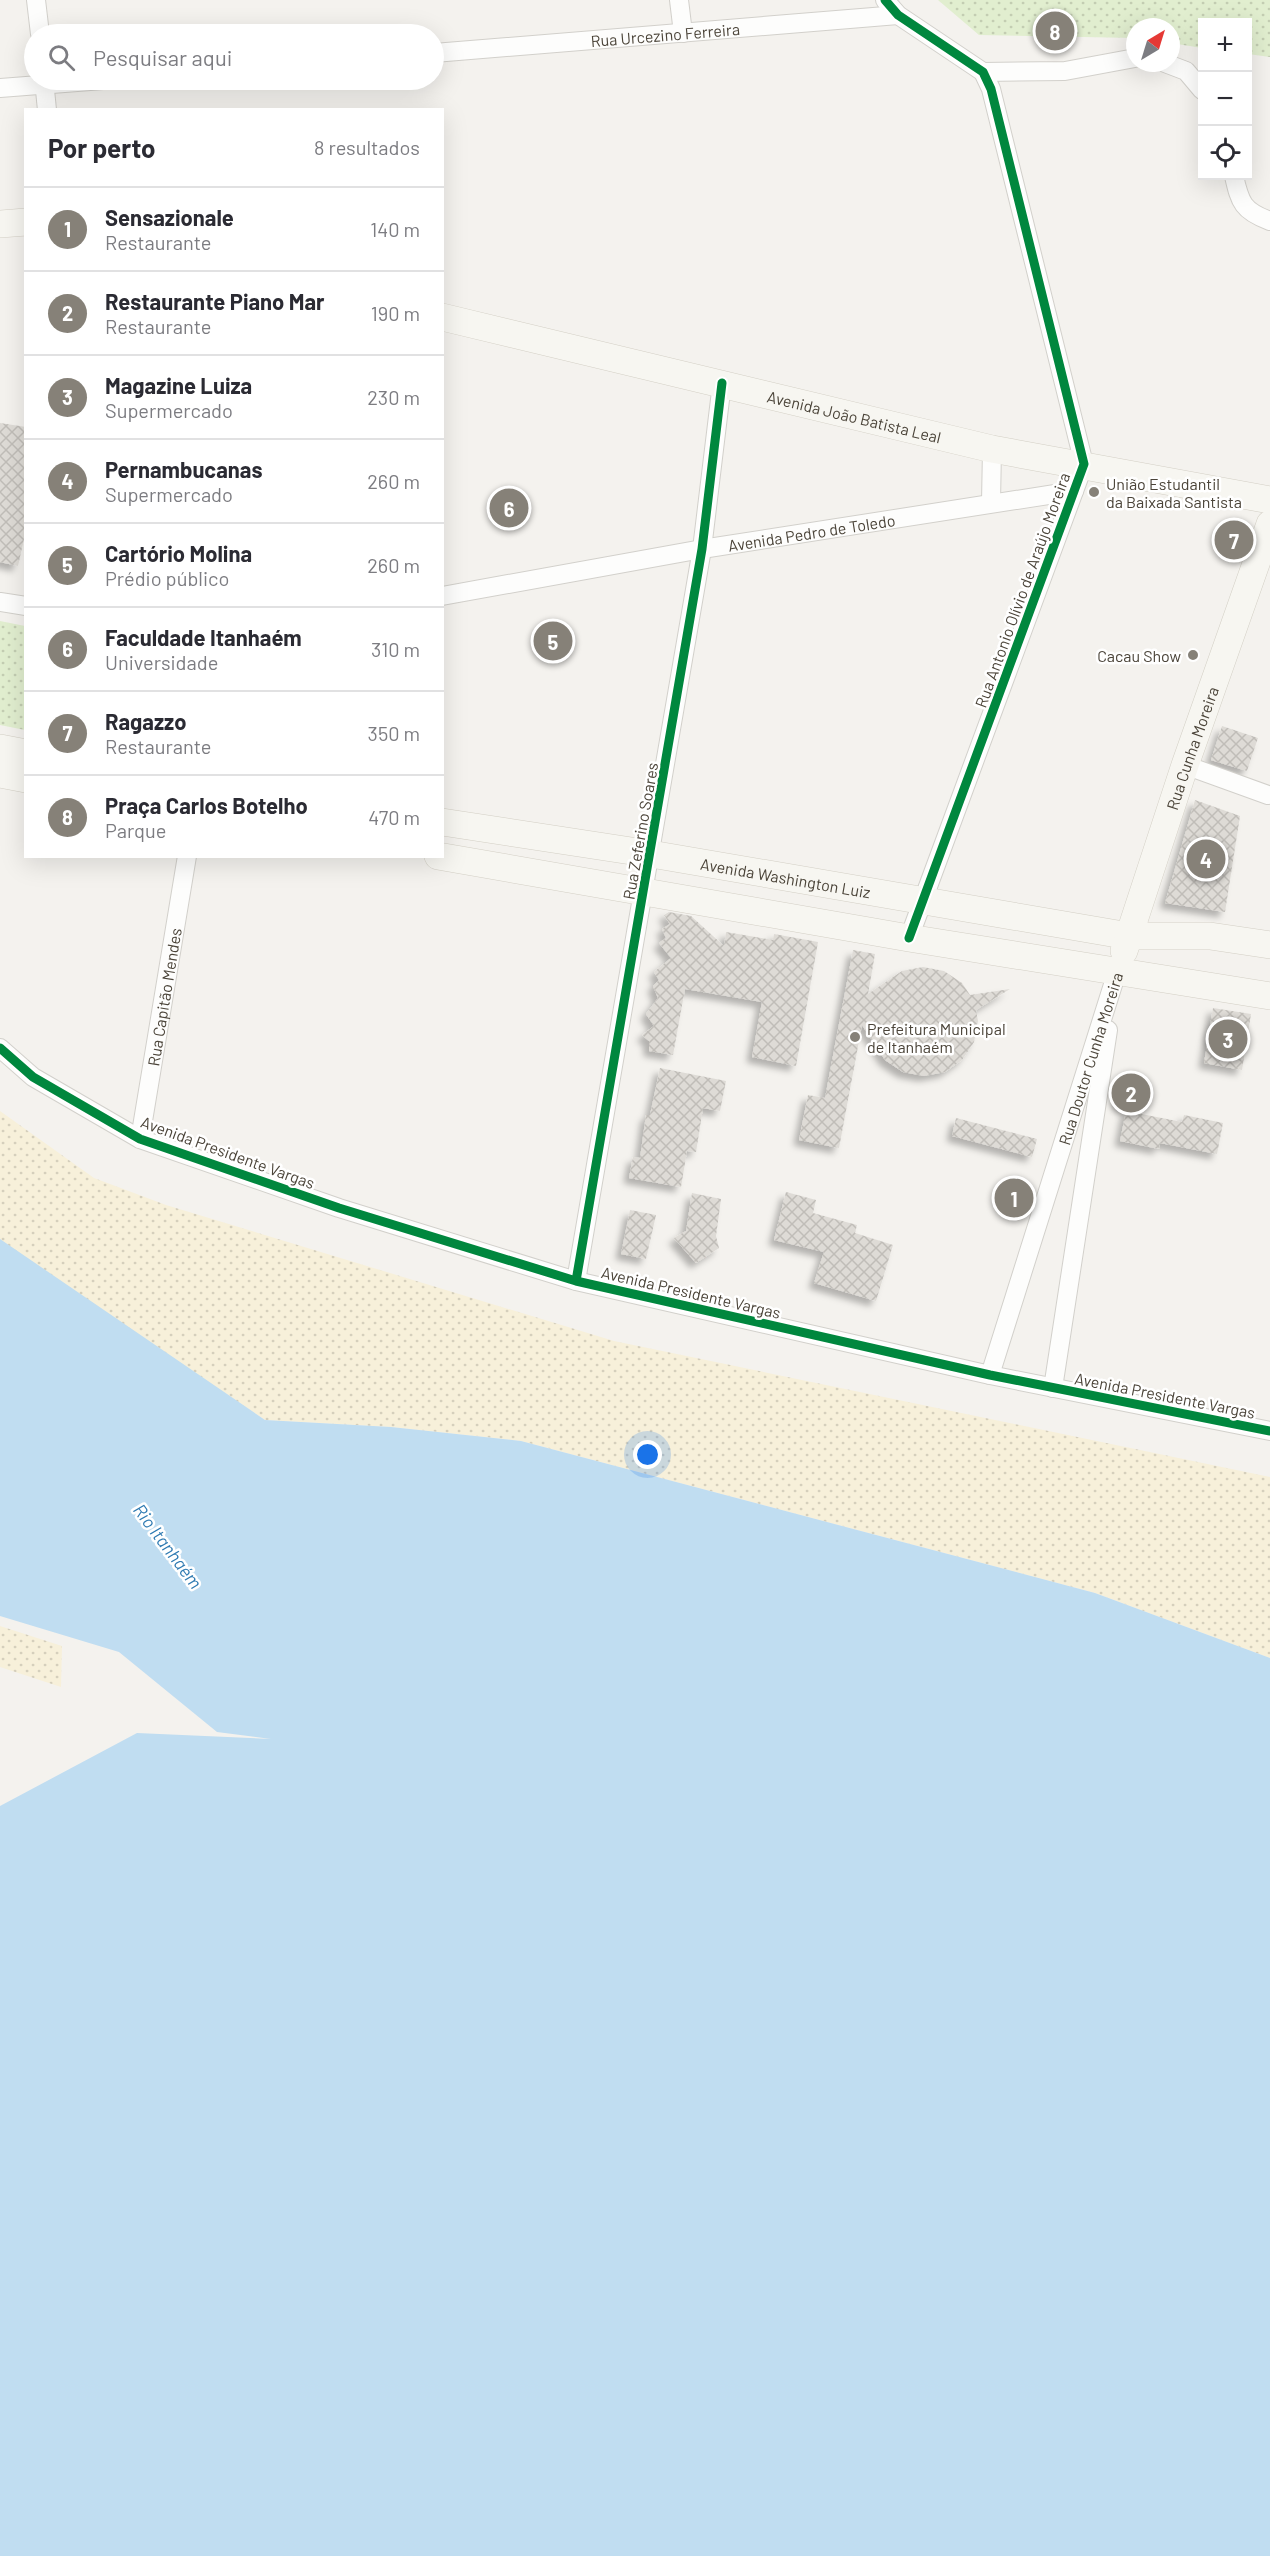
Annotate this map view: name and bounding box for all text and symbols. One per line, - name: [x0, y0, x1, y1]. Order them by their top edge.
- pin: 8: [1036, 9, 1074, 54]
- street label: Rua Urcezino Ferreira: [590, 18, 741, 50]
- north arrow: [1126, 18, 1180, 72]
- map controls: [1198, 18, 1252, 180]
- button: +: [1198, 18, 1252, 72]
- search box: [24, 24, 444, 90]
- icon: search: [45, 41, 78, 74]
- text: Pesquisar aqui: [93, 44, 232, 70]
- button: −: [1198, 72, 1252, 126]
- button: locate: [1198, 126, 1252, 180]
- text: Por perto: [48, 132, 156, 163]
- text: 8 resultados: [314, 135, 420, 159]
- text: Sensazionale: [105, 204, 234, 230]
- text: 1: [64, 217, 71, 241]
- text: 140 m: [370, 217, 420, 241]
- text: Restaurante: [105, 230, 211, 254]
- text: Restaurante Piano Mar: [105, 288, 325, 314]
- text: 2: [62, 301, 73, 325]
- text: 190 m: [371, 301, 420, 325]
- text: Restaurante: [105, 314, 211, 338]
- text: Magazine Luiza: [105, 372, 252, 398]
- text: 3: [62, 385, 73, 409]
- text: 230 m: [367, 385, 420, 409]
- street label: Avenida João Batista Leal: [765, 386, 943, 446]
- text: Supermercado: [105, 398, 233, 422]
- text: Pernambucanas: [105, 456, 263, 482]
- text: 4: [61, 469, 74, 493]
- text: 260 m: [367, 469, 420, 493]
- street label: Rua Antonio Olívio de Araújo Moreira: [971, 470, 1073, 710]
- place label: União Estudantil da Baixada Santista: [1106, 474, 1242, 511]
- text: Supermercado: [105, 482, 233, 506]
- marker: União Estudantil da Baixada Santista: [1087, 485, 1101, 499]
- pin: 6: [490, 486, 528, 530]
- street label: Avenida Pedro de Toledo: [726, 510, 896, 554]
- pin: 7: [1214, 518, 1254, 562]
- text: Cartório Molina: [105, 540, 252, 566]
- text: 5: [62, 553, 73, 577]
- text: 260 m: [367, 553, 420, 577]
- text: Prédio público: [105, 566, 229, 590]
- pin: 5: [534, 618, 572, 664]
- text: Faculdade Itanhaém: [105, 624, 302, 650]
- text: 6: [62, 637, 73, 661]
- text: 310 m: [371, 637, 420, 661]
- place label: Cacau Show: [1097, 646, 1181, 665]
- marker: Cacau Show: [1186, 648, 1200, 662]
- text: Universidade: [105, 650, 218, 674]
- street label: Rua Cunha Moreira: [1162, 684, 1222, 812]
- text: Ragazzo: [105, 708, 186, 734]
- text: 7: [63, 721, 72, 745]
- text: 350 m: [368, 721, 420, 745]
- text: Restaurante: [105, 734, 211, 758]
- street label: Rua Zeferino Soares: [619, 761, 661, 901]
- text: Praça Carlos Botelho: [105, 792, 308, 818]
- text: 8: [62, 805, 73, 829]
- text: 470 m: [368, 805, 420, 829]
- text: Parque: [105, 818, 166, 842]
- pin: 4: [1186, 836, 1226, 882]
- street label: Avenida Washington Luiz: [699, 853, 872, 901]
- street label: Rua Capitão Mendes: [143, 926, 184, 1067]
- street label: Rua Doutor Cunha Moreira: [1054, 970, 1126, 1147]
- pin: 3: [1208, 1016, 1248, 1062]
- place label: Prefeitura Municipal de Itanhaém: [867, 1019, 1006, 1056]
- marker: Prefeitura Municipal de Itanhaém: [848, 1030, 862, 1044]
- pin: 2: [1112, 1070, 1150, 1116]
- street label: Avenida Presidente Vargas: [139, 1112, 317, 1192]
- pin: 1: [994, 1176, 1034, 1220]
- street label: Avenida Presidente Vargas: [600, 1262, 782, 1322]
- street label: Avenida Presidente Vargas: [1073, 1368, 1257, 1422]
- your location: [633, 1440, 662, 1469]
- water label: Rio Itanhaém: [129, 1499, 207, 1593]

